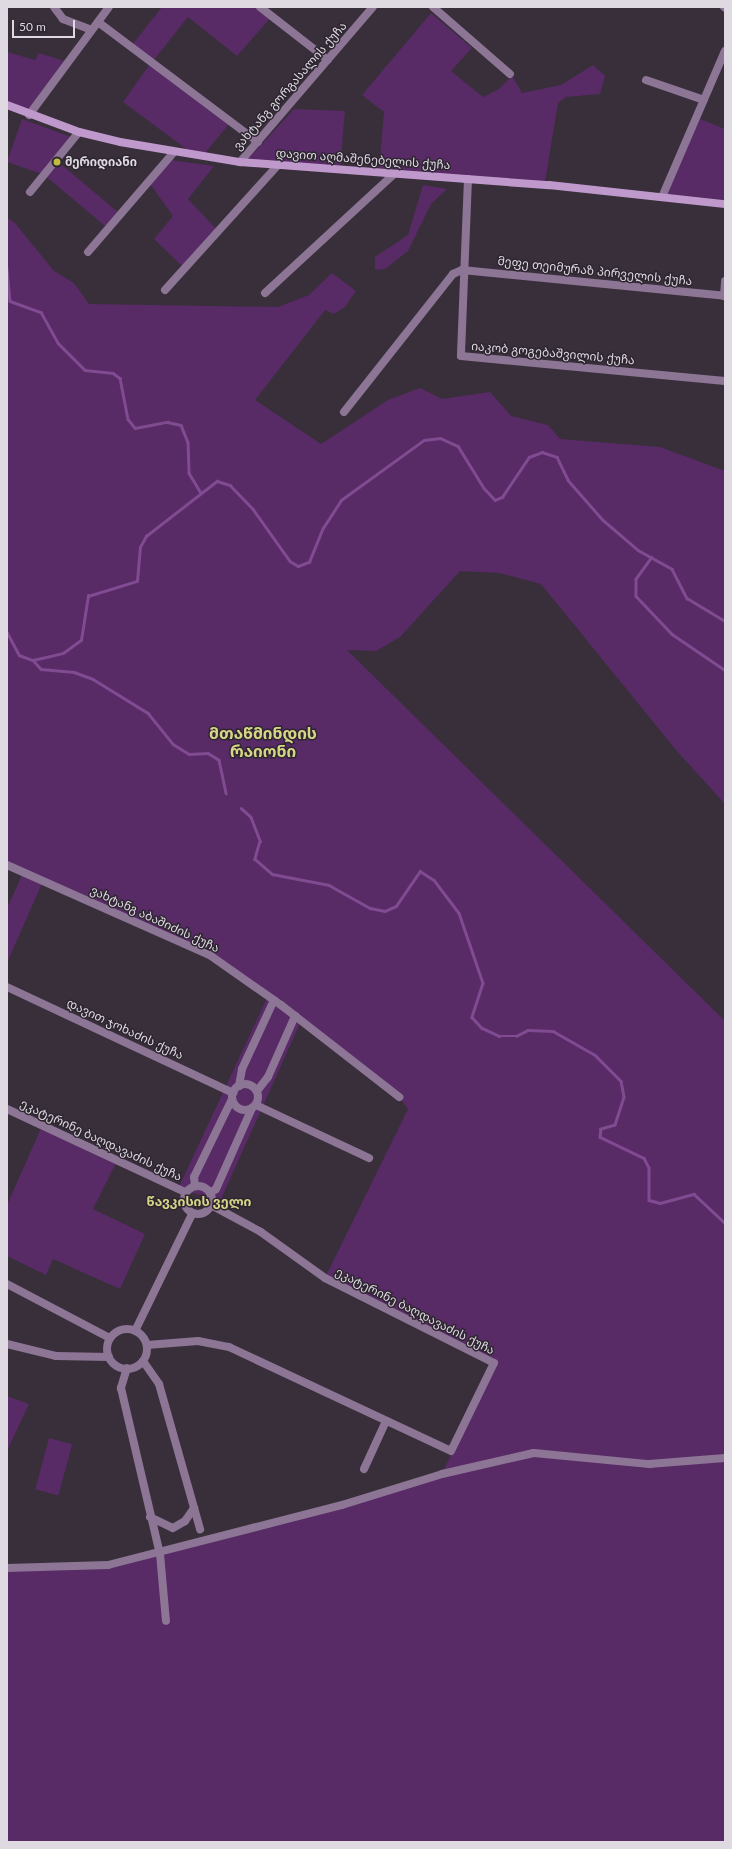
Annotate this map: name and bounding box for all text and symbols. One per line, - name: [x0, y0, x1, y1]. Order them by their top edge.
- scale bar: [14, 12, 77, 38]
- text: 50 m: [19, 19, 46, 34]
- street label: ვახტანგ გორგასალის ქუჩა: [230, 19, 350, 153]
- street label: დავით აღმაშენებელის ქუჩა: [275, 146, 451, 172]
- place label: მერიდიანი: [65, 155, 137, 169]
- marker: მერიდიანი: [52, 157, 62, 167]
- street label: მეფე თეიმურაზ პირველის ქუჩა: [497, 254, 693, 288]
- street label: იაკობ გოგებაშვილის ქუჩა: [471, 339, 635, 367]
- district label: მთაწმინდის რაიონი: [209, 723, 317, 761]
- street label: ვახტანგ აბაშიძის ქუჩა: [88, 883, 222, 955]
- street label: დავით ჯოხაძის ქუჩა: [64, 996, 186, 1062]
- street label: ეკატერინე ბაღდავაძის ქუჩა: [18, 1096, 184, 1184]
- district label: წავკისის ველი: [147, 1193, 251, 1209]
- street label: ეკატერინე ბაღდავაძის ქუჩა: [333, 1264, 497, 1358]

